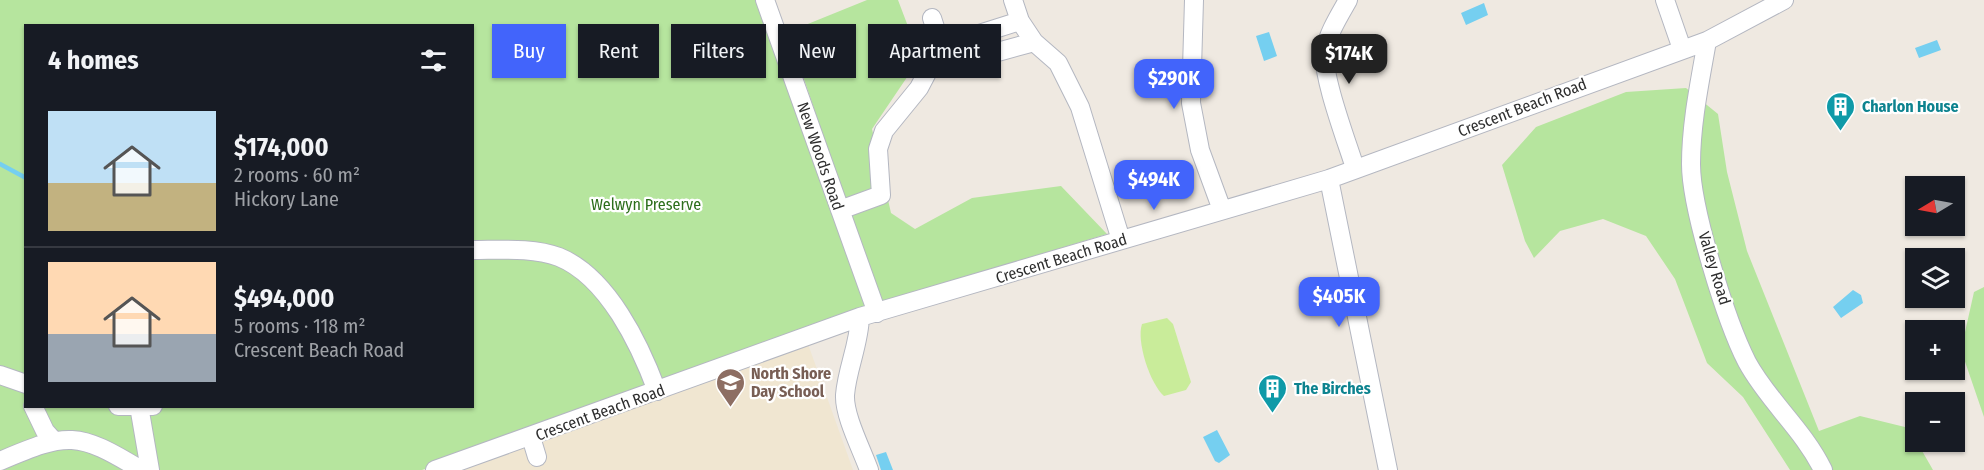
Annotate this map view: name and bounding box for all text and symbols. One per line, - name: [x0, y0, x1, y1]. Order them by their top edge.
- chip: Buy: [492, 24, 566, 78]
- chip: Rent: [578, 24, 659, 78]
- chip: Filters: [671, 24, 766, 78]
- chip: New: [778, 24, 856, 78]
- chip: Apartment: [868, 24, 1001, 78]
- pin: $174K: [1307, 34, 1391, 85]
- text: $174K: [1325, 41, 1373, 65]
- icon: filters: [417, 44, 450, 77]
- text: 4 homes: [48, 45, 139, 76]
- pin: $290K: [1132, 59, 1216, 110]
- text: $290K: [1148, 66, 1200, 90]
- street label: Crescent Beach Road: [1455, 74, 1589, 141]
- building icon: Charlon House: [1825, 90, 1857, 132]
- place label: Charlon House: [1862, 97, 1959, 116]
- street label: New Woods Road: [793, 100, 848, 213]
- text: $174,000: [234, 132, 329, 163]
- icon: home: [96, 135, 168, 207]
- pin: $494K: [1112, 160, 1196, 211]
- text: 2 rooms · 60 m²: [234, 163, 360, 187]
- text: $494K: [1128, 167, 1180, 191]
- north arrow: [1905, 176, 1965, 236]
- map controls: [1905, 176, 1965, 452]
- text: Hickory Lane: [234, 187, 339, 211]
- park label: Welwyn Preserve: [591, 195, 701, 214]
- street label: Crescent Beach Road: [993, 229, 1129, 287]
- street label: Valley Road: [1694, 229, 1735, 307]
- button: layers: [1905, 248, 1965, 308]
- pin: $405K: [1297, 277, 1381, 328]
- text: $494,000: [234, 283, 335, 314]
- text: $405K: [1313, 284, 1365, 308]
- icon: home: [96, 286, 168, 358]
- text: 5 rooms · 118 m²: [234, 314, 365, 338]
- button: +: [1905, 320, 1965, 380]
- text: Crescent Beach Road: [234, 338, 404, 362]
- place label: North Shore Day School: [751, 364, 831, 401]
- school or university icon: North Shore Day School: [714, 366, 746, 408]
- building icon: The Birches: [1257, 372, 1289, 414]
- place label: The Birches: [1294, 379, 1371, 398]
- street label: Crescent Beach Road: [533, 380, 667, 445]
- button: −: [1905, 392, 1965, 452]

